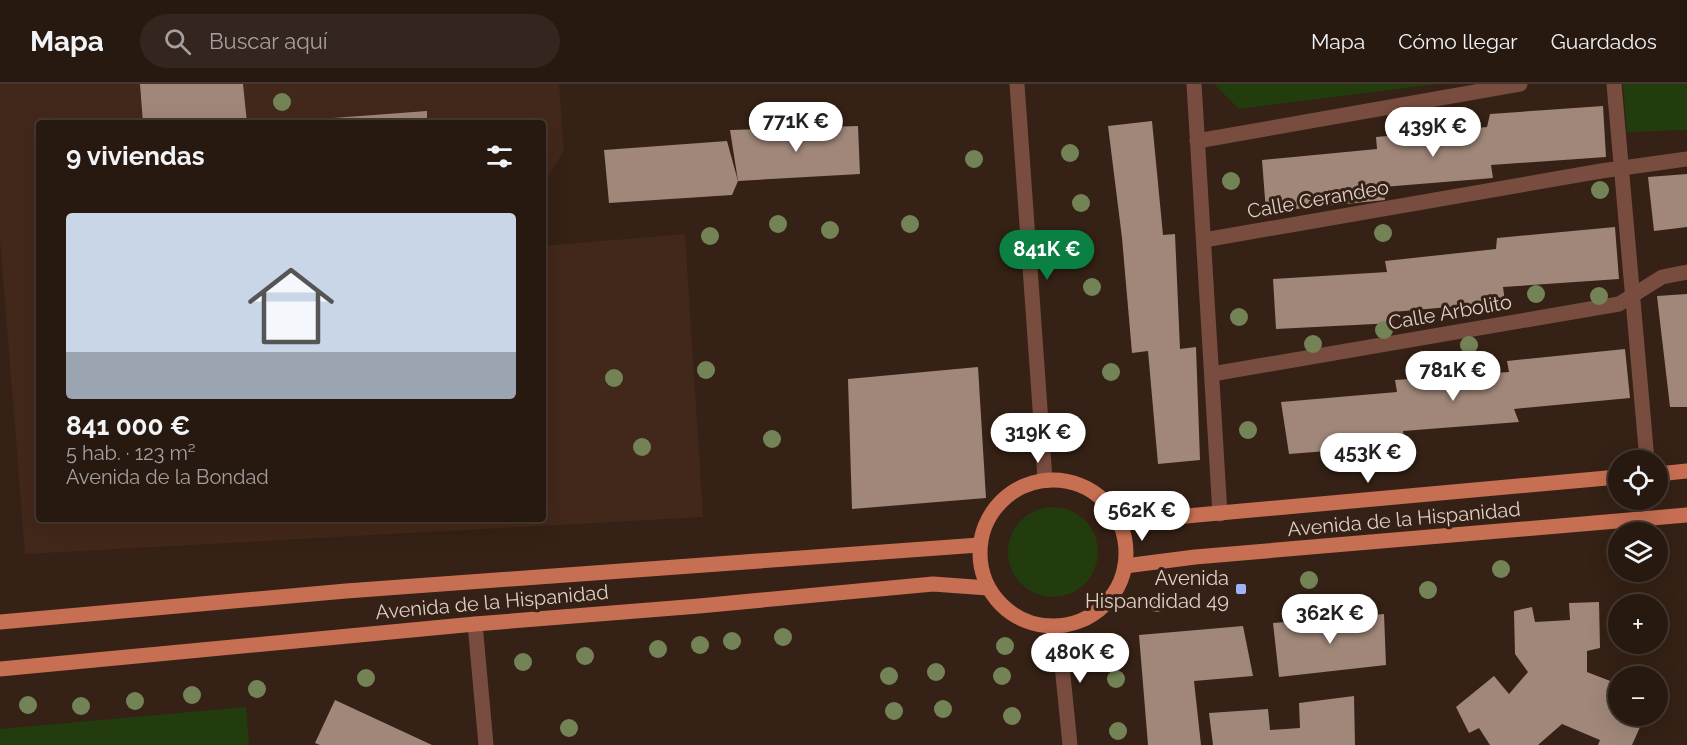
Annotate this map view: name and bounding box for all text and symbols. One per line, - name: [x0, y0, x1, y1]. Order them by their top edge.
- search box: [140, 14, 560, 68]
- text: Mapa: [30, 25, 104, 58]
- icon: search: [161, 25, 194, 58]
- text: Buscar aquí: [209, 28, 328, 54]
- text: Mapa: [1311, 29, 1365, 54]
- text: Cómo llegar: [1398, 29, 1518, 54]
- text: Guardados: [1551, 29, 1657, 54]
- pin: 771K €: [747, 102, 845, 153]
- pin: 439K €: [1384, 107, 1482, 158]
- text: 771K €: [763, 109, 829, 133]
- text: 439K €: [1399, 114, 1467, 138]
- icon: filters: [483, 140, 516, 173]
- text: 9 viviendas: [66, 141, 205, 171]
- street label: Calle Cerandeo: [1245, 175, 1391, 223]
- pin: 841K €: [998, 230, 1096, 281]
- text: 841K €: [1013, 237, 1081, 261]
- icon: home: [237, 252, 345, 360]
- street label: Calle Arbolito: [1386, 289, 1514, 335]
- pin: 781K €: [1404, 351, 1502, 402]
- text: 781K €: [1419, 358, 1487, 382]
- text: 841 000 €: [66, 411, 191, 441]
- pin: 319K €: [989, 413, 1087, 464]
- text: 319K €: [1005, 420, 1071, 444]
- pin: 453K €: [1319, 433, 1417, 484]
- text: 453K €: [1334, 440, 1402, 464]
- text: 5 hab. · 123 m²: [66, 441, 196, 465]
- map controls: [1608, 450, 1668, 726]
- button: locate: [1608, 450, 1668, 510]
- text: Avenida de la Bondad: [66, 465, 269, 489]
- pin: 562K €: [1093, 491, 1191, 542]
- street label: Avenida de la Hispanidad: [1286, 497, 1522, 541]
- text: 562K €: [1108, 498, 1176, 522]
- button: layers: [1608, 522, 1668, 582]
- place label: Avenida Hispandidad 49: [1085, 566, 1229, 613]
- street label: Avenida de la Hispanidad: [374, 580, 610, 624]
- marker: Avenida Hispandidad 49: [1234, 582, 1248, 596]
- pin: 362K €: [1281, 594, 1379, 645]
- button: +: [1608, 594, 1668, 654]
- text: 362K €: [1296, 601, 1364, 625]
- pin: 480K €: [1031, 633, 1129, 684]
- text: 480K €: [1045, 640, 1115, 664]
- button: −: [1608, 666, 1668, 726]

